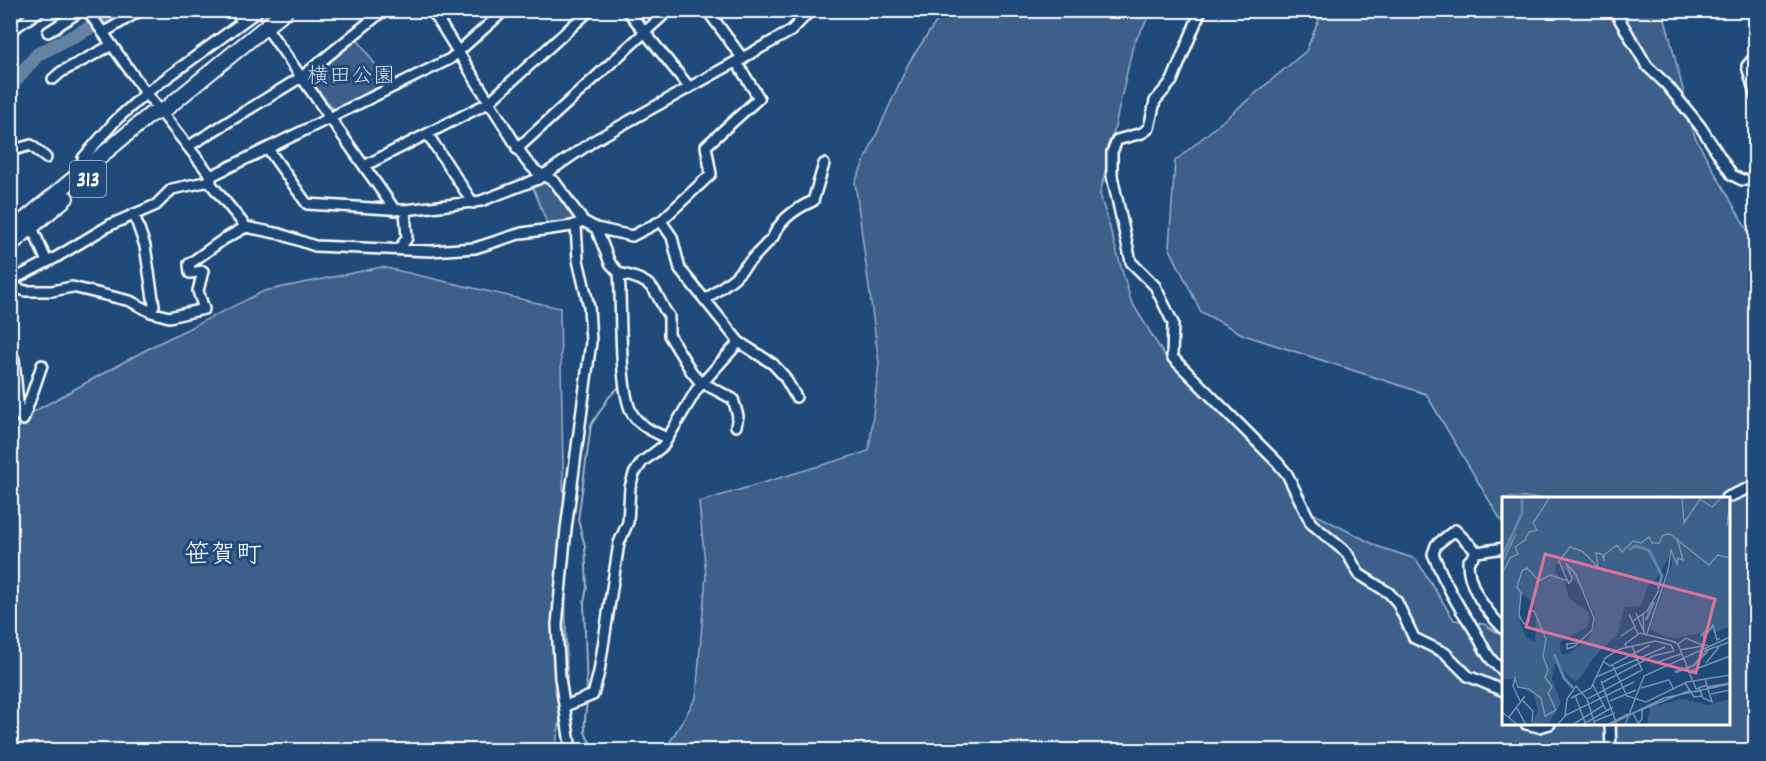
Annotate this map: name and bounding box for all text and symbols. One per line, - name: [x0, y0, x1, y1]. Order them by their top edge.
- park label: 横田公園: [307, 62, 395, 93]
- road number: 313: [70, 161, 106, 197]
- inset map: [1502, 497, 1730, 725]
- district label: 笹賀町: [184, 538, 262, 575]

